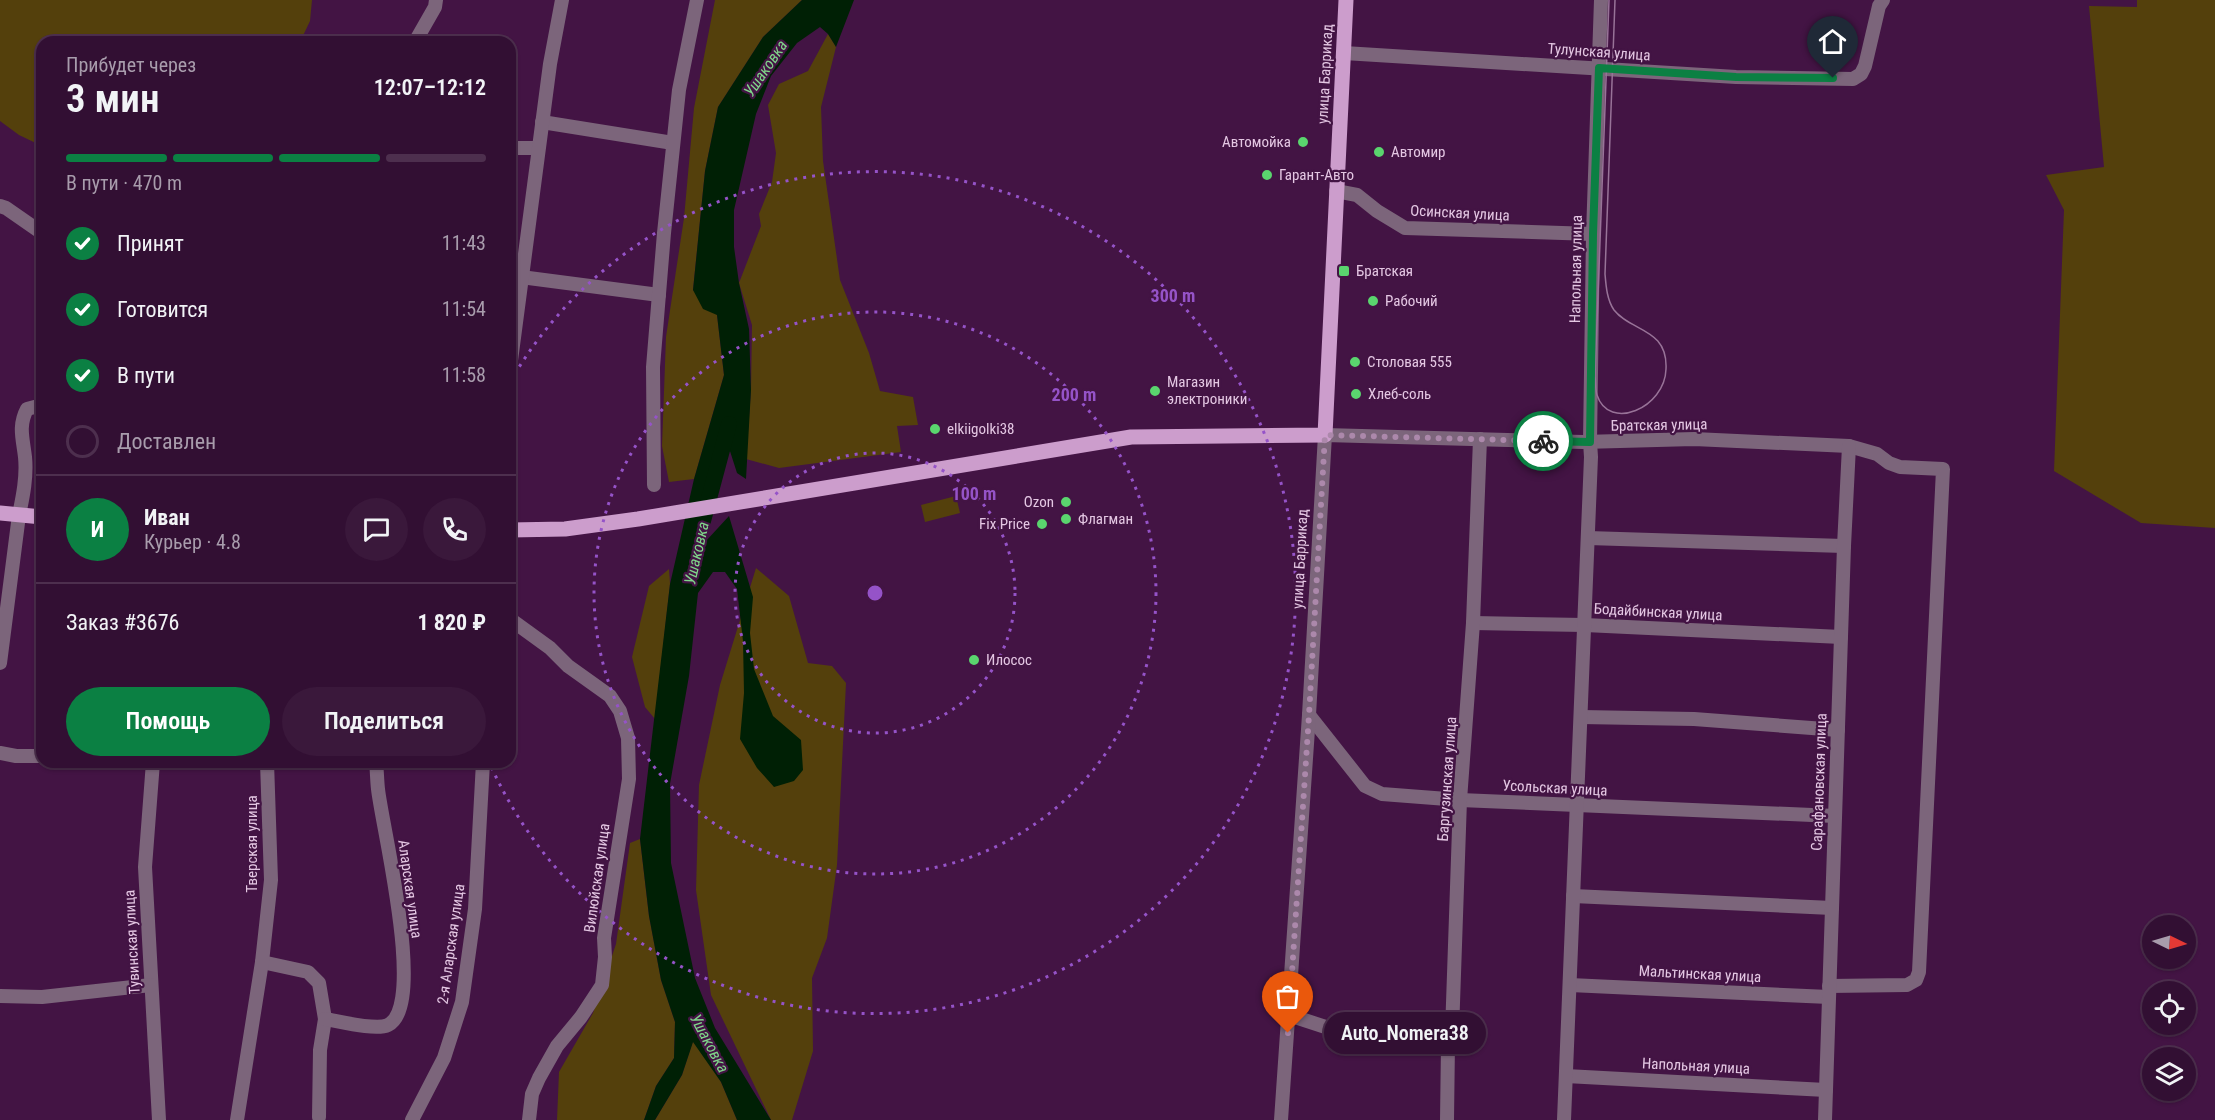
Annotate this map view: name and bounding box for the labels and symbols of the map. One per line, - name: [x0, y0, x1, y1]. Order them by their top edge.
- pin: [1807, 16, 1858, 78]
- street label: улица Баррикад: [1313, 24, 1337, 124]
- water label: Ушаковка: [740, 36, 791, 100]
- street label: Тулунская улица: [1547, 39, 1651, 65]
- place label: Автомойка: [1222, 133, 1291, 151]
- marker: Автомойка: [1296, 135, 1310, 149]
- place label: Автомир: [1391, 143, 1445, 161]
- marker: Автомир: [1372, 145, 1386, 159]
- place label: Гарант-Авто: [1279, 166, 1354, 184]
- marker: Гарант-Авто: [1260, 168, 1274, 182]
- street label: Осинская улица: [1410, 201, 1510, 225]
- street label: Напольная улица: [1566, 215, 1586, 323]
- place label: Братская: [1356, 262, 1413, 280]
- marker: Братская: [1337, 264, 1351, 278]
- text: 300 m: [1151, 285, 1195, 306]
- place label: Рабочий: [1385, 292, 1438, 310]
- marker: Рабочий: [1366, 294, 1380, 308]
- place label: Столовая 555: [1367, 353, 1452, 371]
- marker: Столовая 555: [1348, 355, 1362, 369]
- place label: Магазин электроники: [1167, 373, 1247, 408]
- text: 200 m: [1052, 384, 1096, 405]
- marker: Магазин электроники: [1148, 384, 1162, 398]
- place label: Хлеб-соль: [1368, 385, 1431, 403]
- marker: Хлеб-соль: [1349, 387, 1363, 401]
- courier: [1513, 411, 1573, 471]
- street label: Братская улица: [1610, 415, 1708, 435]
- place label: elkiigolki38: [947, 420, 1015, 438]
- marker: elkiigolki38: [928, 422, 942, 436]
- text: 100 m: [952, 483, 996, 504]
- place label: Ozon: [1024, 493, 1054, 511]
- marker: Ozon: [1059, 495, 1073, 509]
- street label: улица Баррикад: [1288, 509, 1312, 609]
- place label: Флагман: [1078, 510, 1133, 528]
- marker: Флагман: [1059, 512, 1073, 526]
- place label: Fix Price: [979, 515, 1030, 533]
- marker: Fix Price: [1035, 517, 1049, 531]
- water label: Ушаковка: [680, 520, 713, 586]
- centre of rings: [865, 583, 885, 603]
- street label: Бодайбинская улица: [1593, 600, 1723, 624]
- place label: Илосос: [986, 651, 1032, 669]
- marker: Илосос: [967, 653, 981, 667]
- street label: Сарафановская улица: [1808, 713, 1830, 851]
- street label: Баргузинская улица: [1434, 716, 1460, 842]
- street label: Усольская улица: [1502, 776, 1608, 800]
- street label: Тверская улица: [243, 795, 261, 893]
- street label: Вилюйская улица: [580, 822, 614, 934]
- street label: Аларская улица: [394, 839, 426, 939]
- street label: 2-я Аларская улица: [434, 883, 468, 1005]
- street label: Тувинская улица: [120, 889, 144, 995]
- north arrow: [2142, 915, 2196, 969]
- street label: Мальтинская улица: [1638, 962, 1762, 986]
- pin: [1262, 971, 1313, 1033]
- water label: Ушаковка: [686, 1011, 733, 1076]
- callout: Auto_Nomera38: [1324, 1012, 1486, 1054]
- street label: Напольная улица: [1642, 1054, 1750, 1078]

